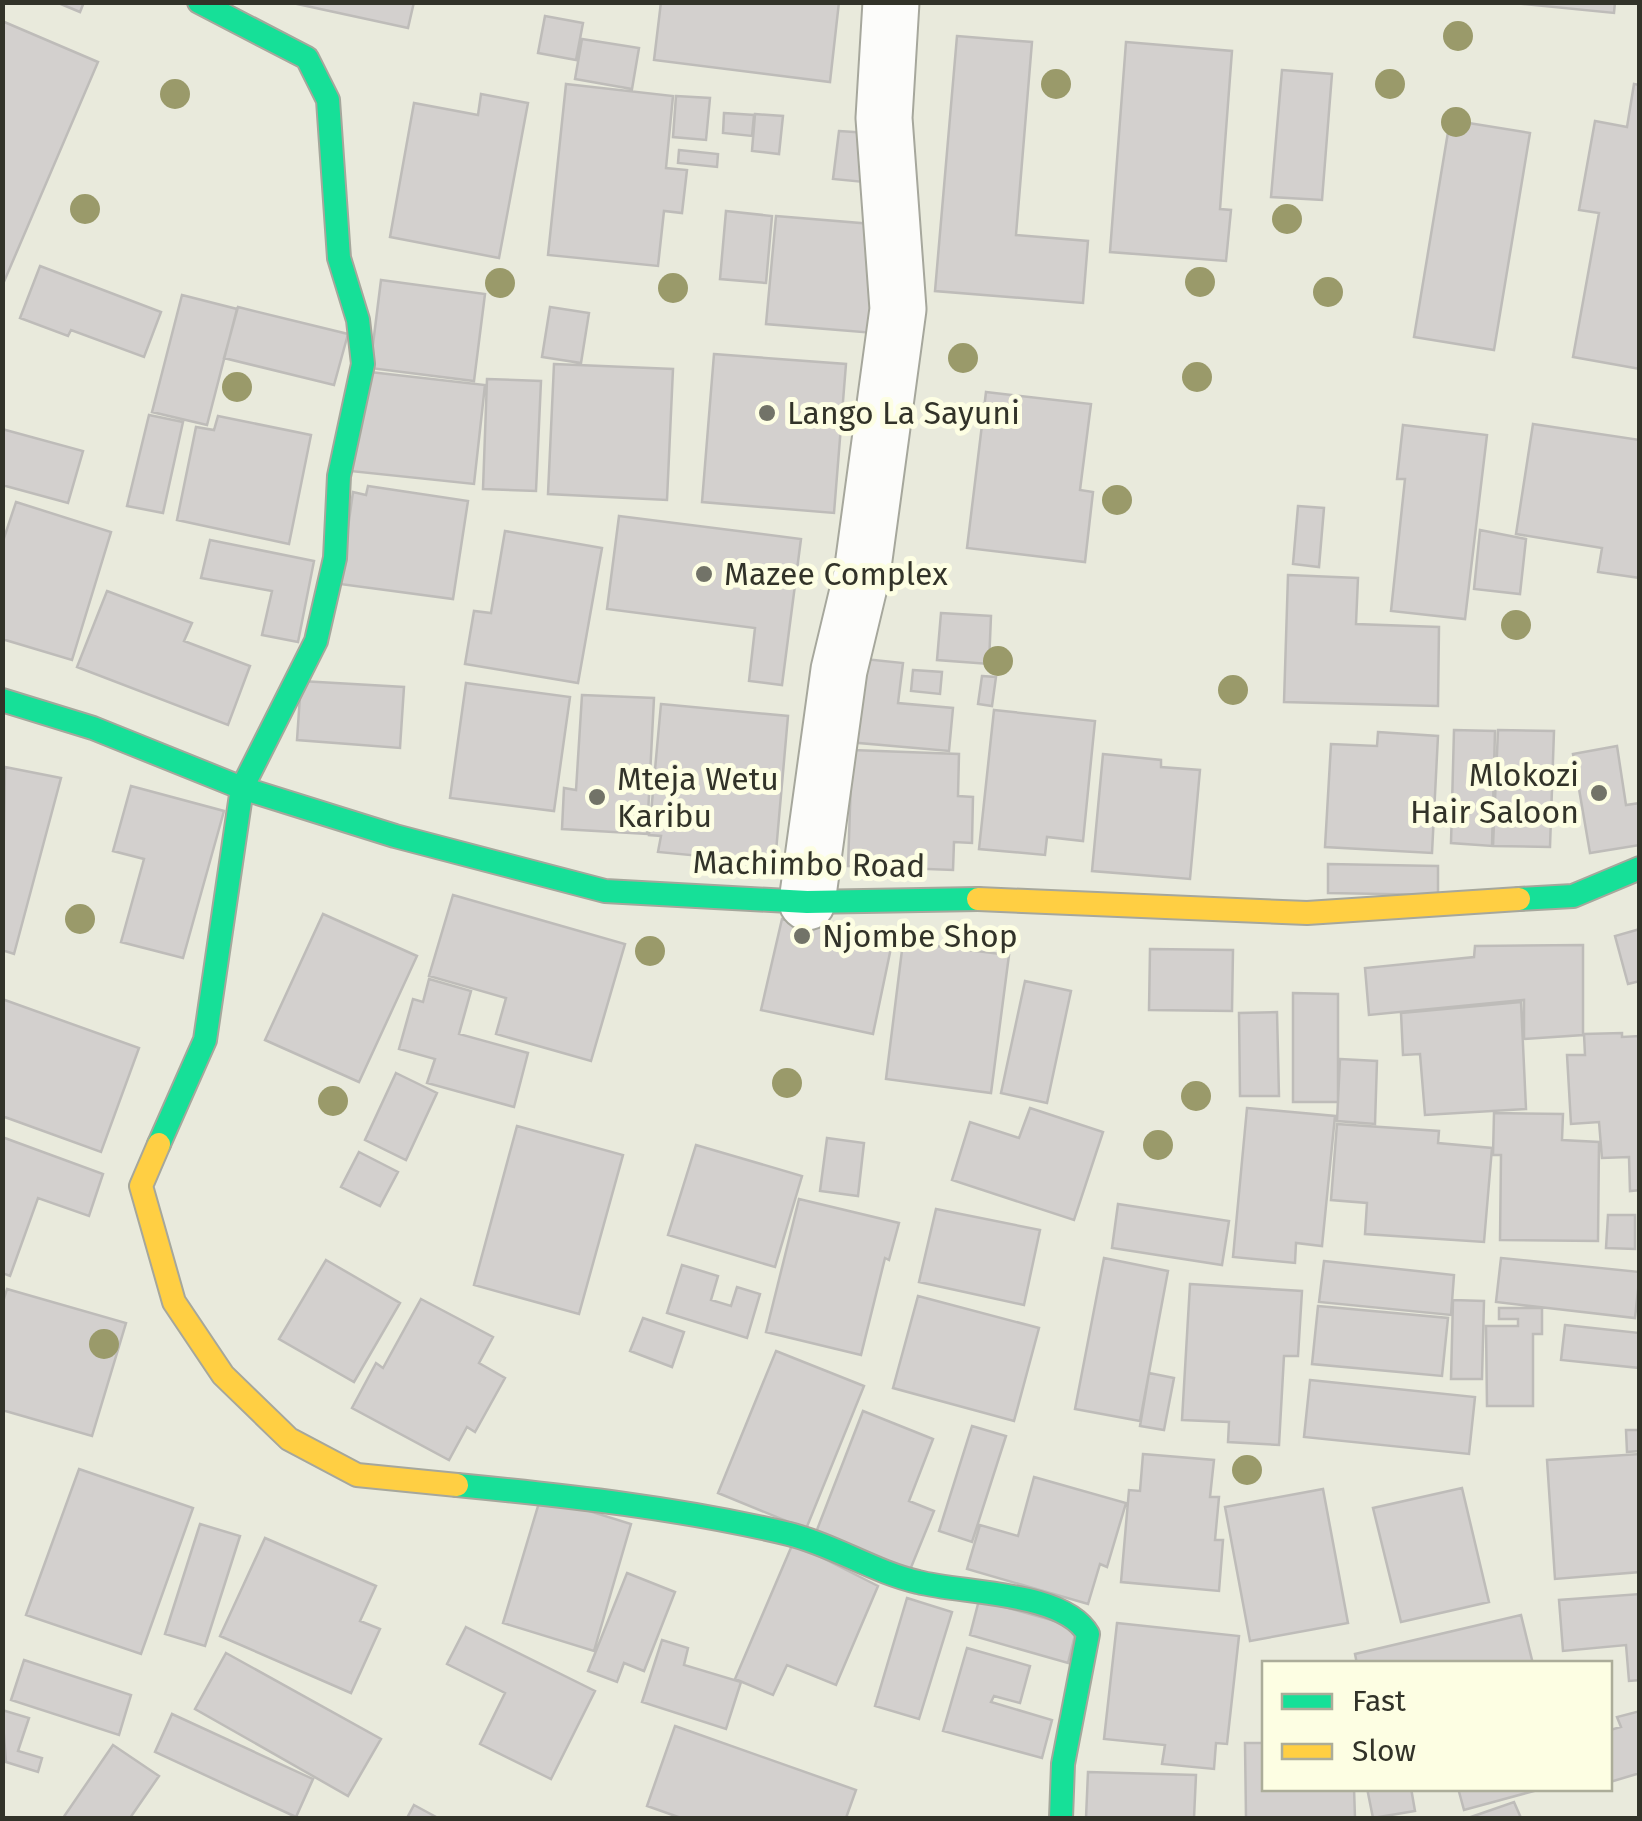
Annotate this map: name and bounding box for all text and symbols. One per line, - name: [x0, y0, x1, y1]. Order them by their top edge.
- place label: Lango La Sayuni: [787, 394, 1020, 432]
- marker: Lango La Sayuni: [756, 402, 778, 424]
- place label: Mazee Complex: [724, 555, 948, 593]
- marker: Mazee Complex: [693, 563, 715, 585]
- place label: Mlokozi Hair Saloon: [1410, 756, 1579, 831]
- place label: Mteja Wetu Karibu: [617, 760, 779, 835]
- marker: Mlokozi Hair Saloon: [1588, 782, 1610, 804]
- marker: Mteja Wetu Karibu: [586, 786, 608, 808]
- street label: Machimbo Road: [692, 843, 926, 885]
- place label: Njombe Shop: [822, 917, 1018, 955]
- marker: Njombe Shop: [791, 925, 813, 947]
- legend: [1262, 1661, 1612, 1791]
- text: Fast: [1352, 1683, 1406, 1719]
- text: Slow: [1352, 1733, 1416, 1769]

